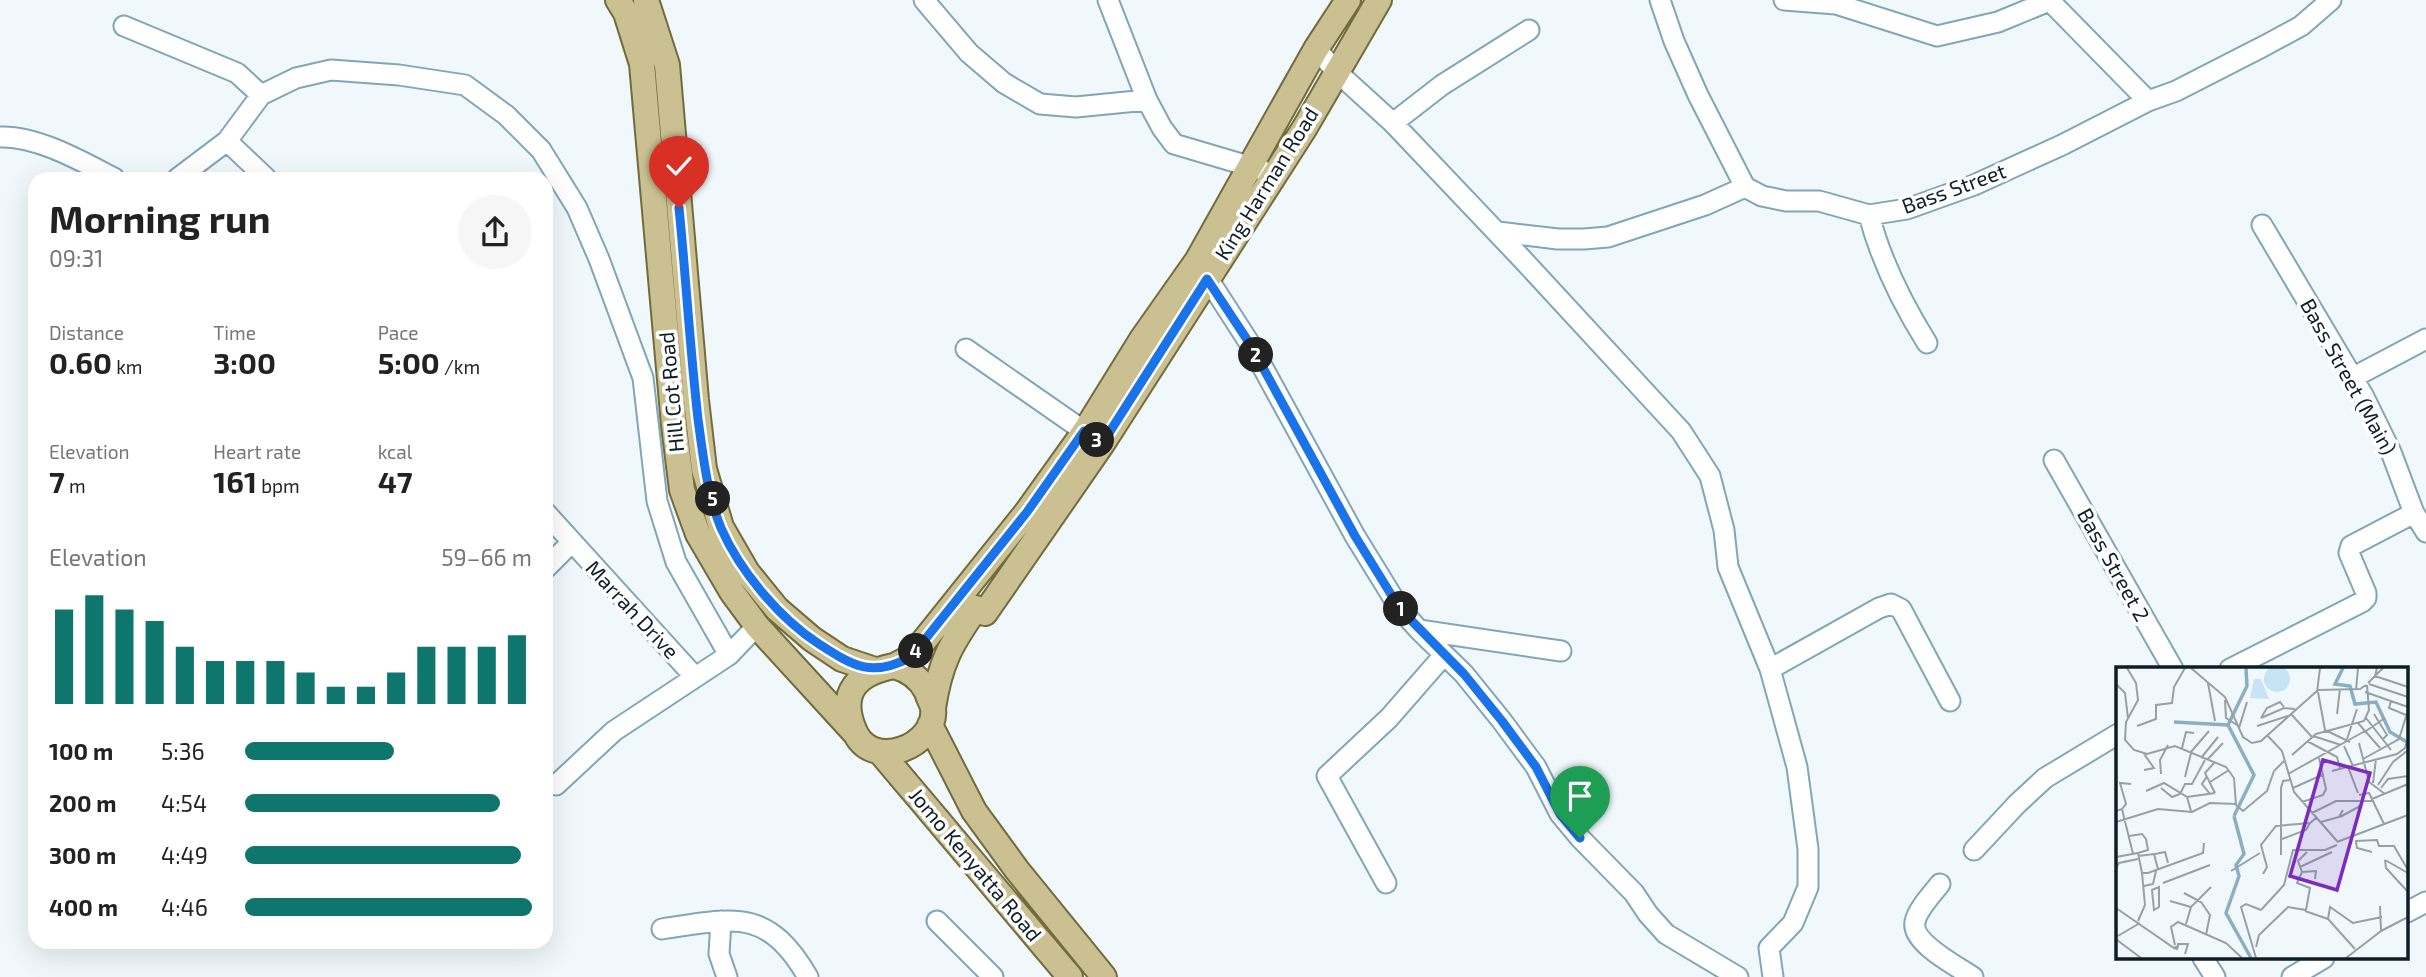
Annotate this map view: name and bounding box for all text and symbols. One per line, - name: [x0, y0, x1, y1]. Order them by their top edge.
- street label: King Harman Road: [1209, 102, 1323, 264]
- pin: [649, 136, 709, 208]
- icon: check: [660, 147, 698, 185]
- street label: Bass Street: [1898, 157, 2009, 218]
- text: Morning run: [49, 195, 270, 241]
- button: share: [458, 195, 532, 269]
- text: 09:31: [49, 244, 103, 272]
- street label: Bass Street (Main): [2296, 294, 2403, 459]
- text: Distance: [49, 321, 124, 344]
- text: Time: [213, 321, 256, 344]
- text: Pace: [378, 321, 419, 344]
- street label: Hill Cot Road: [653, 331, 688, 453]
- pin: 2: [1238, 338, 1274, 372]
- text: 2: [1250, 343, 1261, 366]
- text: 0.60: [49, 344, 112, 380]
- text: 3:00: [213, 344, 276, 380]
- text: 5:00: [378, 344, 440, 380]
- text: km: [112, 355, 142, 378]
- text: /km: [440, 355, 480, 378]
- pin: 3: [1080, 422, 1114, 458]
- text: 3: [1091, 428, 1102, 451]
- text: Elevation: [49, 440, 130, 463]
- text: Heart rate: [213, 440, 301, 463]
- text: kcal: [378, 440, 412, 463]
- text: 7: [49, 463, 65, 499]
- text: 161: [213, 463, 257, 499]
- text: 47: [378, 463, 413, 499]
- text: m: [65, 474, 86, 497]
- text: bpm: [257, 474, 300, 497]
- pin: 5: [696, 482, 730, 516]
- text: 5: [707, 487, 718, 510]
- street label: Bass Street 2: [2073, 503, 2156, 625]
- text: Elevation: [49, 543, 147, 571]
- text: 59–66 m: [441, 543, 532, 571]
- street label: Marrah Drive: [581, 555, 685, 663]
- pin: 1: [1384, 592, 1418, 626]
- text: 1: [1396, 597, 1405, 620]
- pin: 4: [898, 634, 934, 668]
- text: 4: [909, 639, 922, 662]
- inset map: [2116, 667, 2408, 960]
- text: 100 m: [49, 737, 113, 765]
- text: 5:36: [161, 737, 205, 765]
- pin: [1550, 766, 1610, 838]
- icon: arrive: [1561, 777, 1599, 815]
- street label: Jomo Kenyatta Road: [905, 782, 1048, 946]
- text: 200 m: [49, 789, 117, 817]
- text: 4:54: [161, 789, 207, 817]
- text: 300 m: [49, 841, 116, 869]
- text: 4:49: [161, 841, 208, 869]
- text: 400 m: [49, 893, 118, 921]
- text: 4:46: [161, 893, 208, 921]

